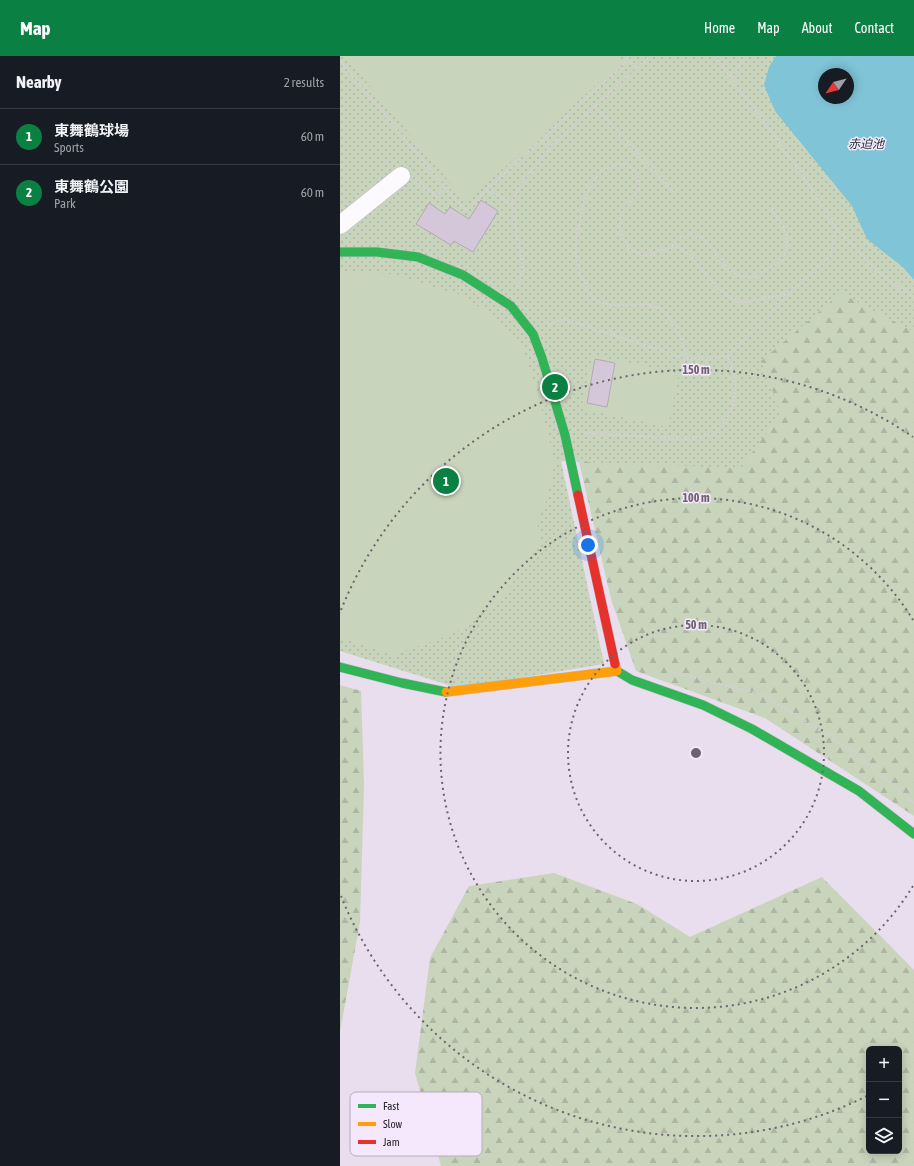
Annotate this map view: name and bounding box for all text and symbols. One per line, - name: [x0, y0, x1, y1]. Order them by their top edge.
- text: Map: [20, 17, 51, 39]
- text: Home: [704, 20, 735, 36]
- text: Map: [757, 20, 780, 36]
- text: About: [802, 20, 833, 36]
- text: Contact: [855, 20, 894, 36]
- north arrow: [818, 68, 854, 104]
- text: Nearby: [16, 72, 62, 92]
- text: 2 results: [284, 75, 324, 90]
- text: 東舞鶴球場: [54, 122, 129, 139]
- text: 1: [26, 129, 32, 144]
- text: 60 m: [301, 129, 324, 144]
- water label: 赤迫池: [848, 137, 885, 151]
- text: Sports: [54, 140, 84, 155]
- text: 東舞鶴公園: [54, 178, 129, 195]
- text: 2: [26, 185, 32, 200]
- text: 60 m: [301, 185, 324, 200]
- text: Park: [54, 196, 76, 211]
- text: 150 m: [682, 363, 710, 377]
- pin: 2: [542, 372, 568, 402]
- pin: 1: [433, 466, 459, 496]
- text: 100 m: [682, 491, 710, 505]
- your location: [578, 535, 598, 555]
- text: 50 m: [685, 618, 707, 632]
- centre of rings: [689, 746, 703, 760]
- map controls: [866, 1046, 902, 1154]
- button: +: [866, 1046, 902, 1082]
- button: −: [866, 1082, 902, 1118]
- legend: [350, 1092, 482, 1156]
- text: Fast: [383, 1100, 399, 1112]
- text: Slow: [383, 1118, 402, 1130]
- button: layers: [866, 1118, 902, 1154]
- text: Jam: [383, 1136, 400, 1148]

